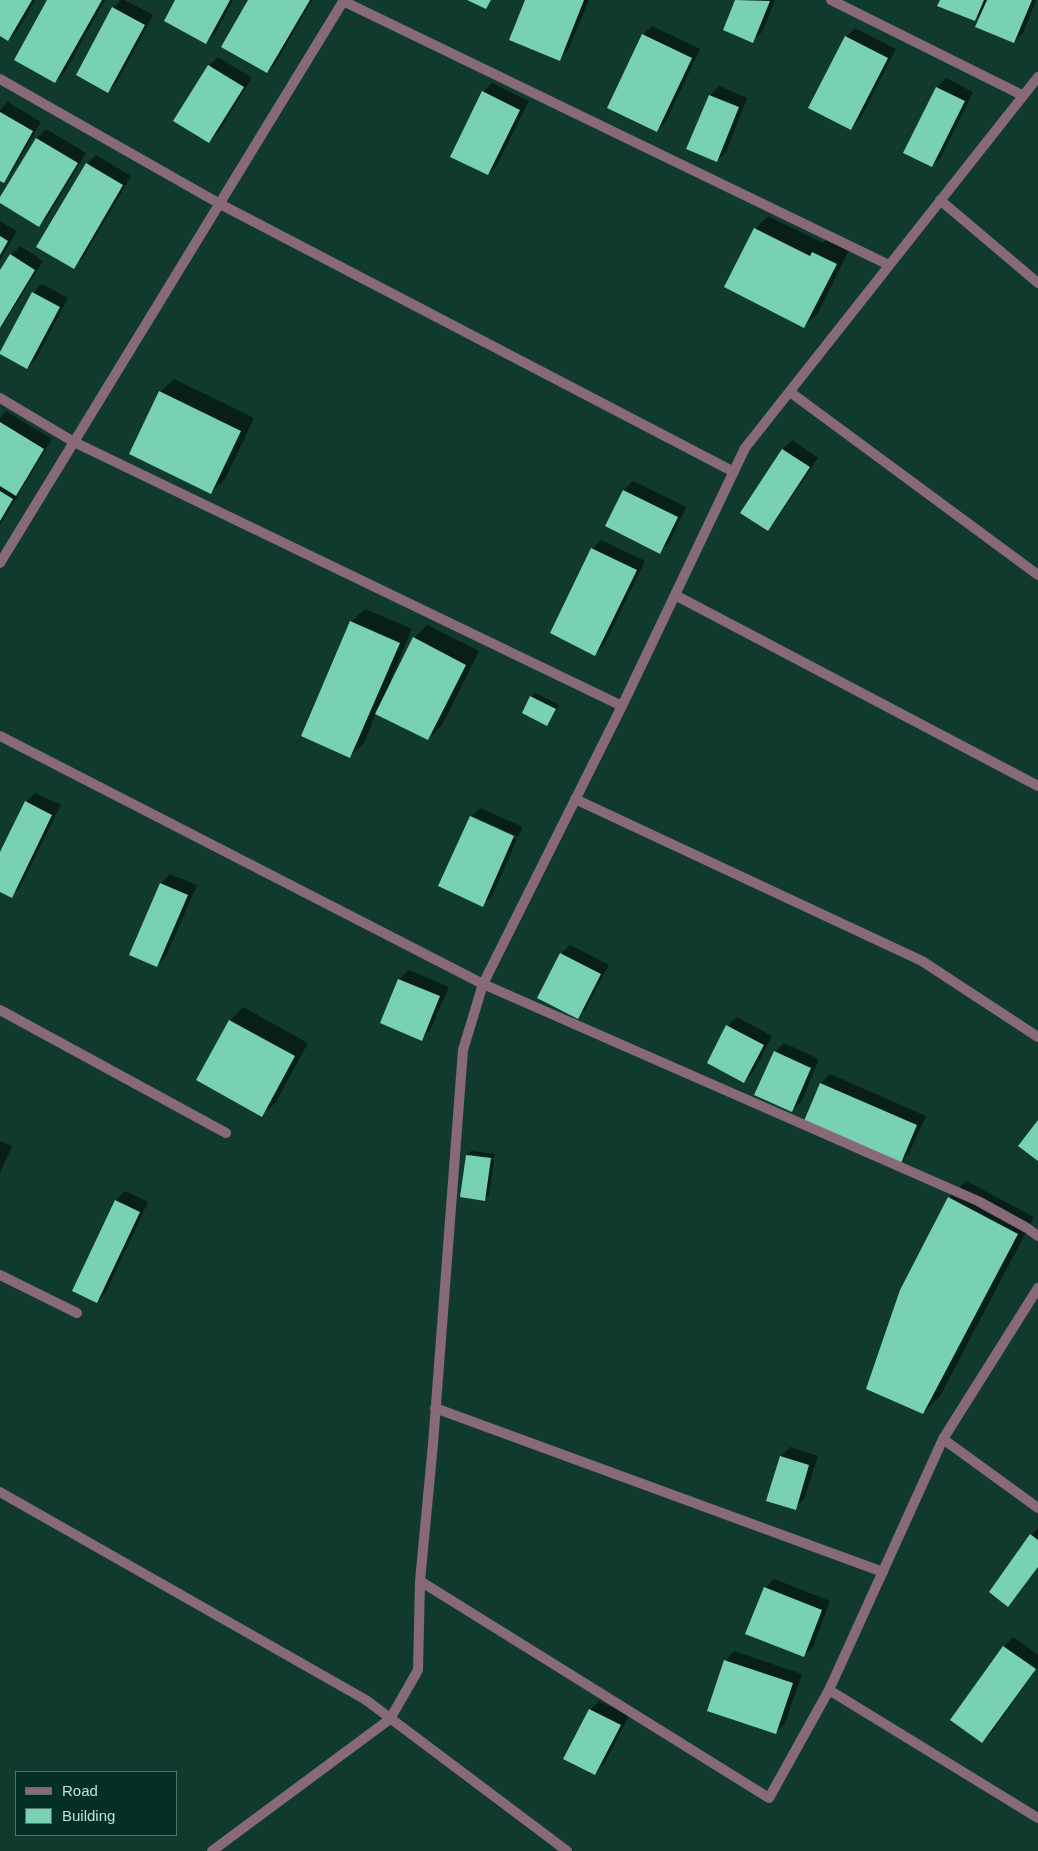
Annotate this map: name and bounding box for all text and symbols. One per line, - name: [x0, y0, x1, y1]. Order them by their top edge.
- legend: [15, 1771, 178, 1836]
- text: Road: [62, 1782, 98, 1799]
- text: Building: [62, 1807, 115, 1824]

